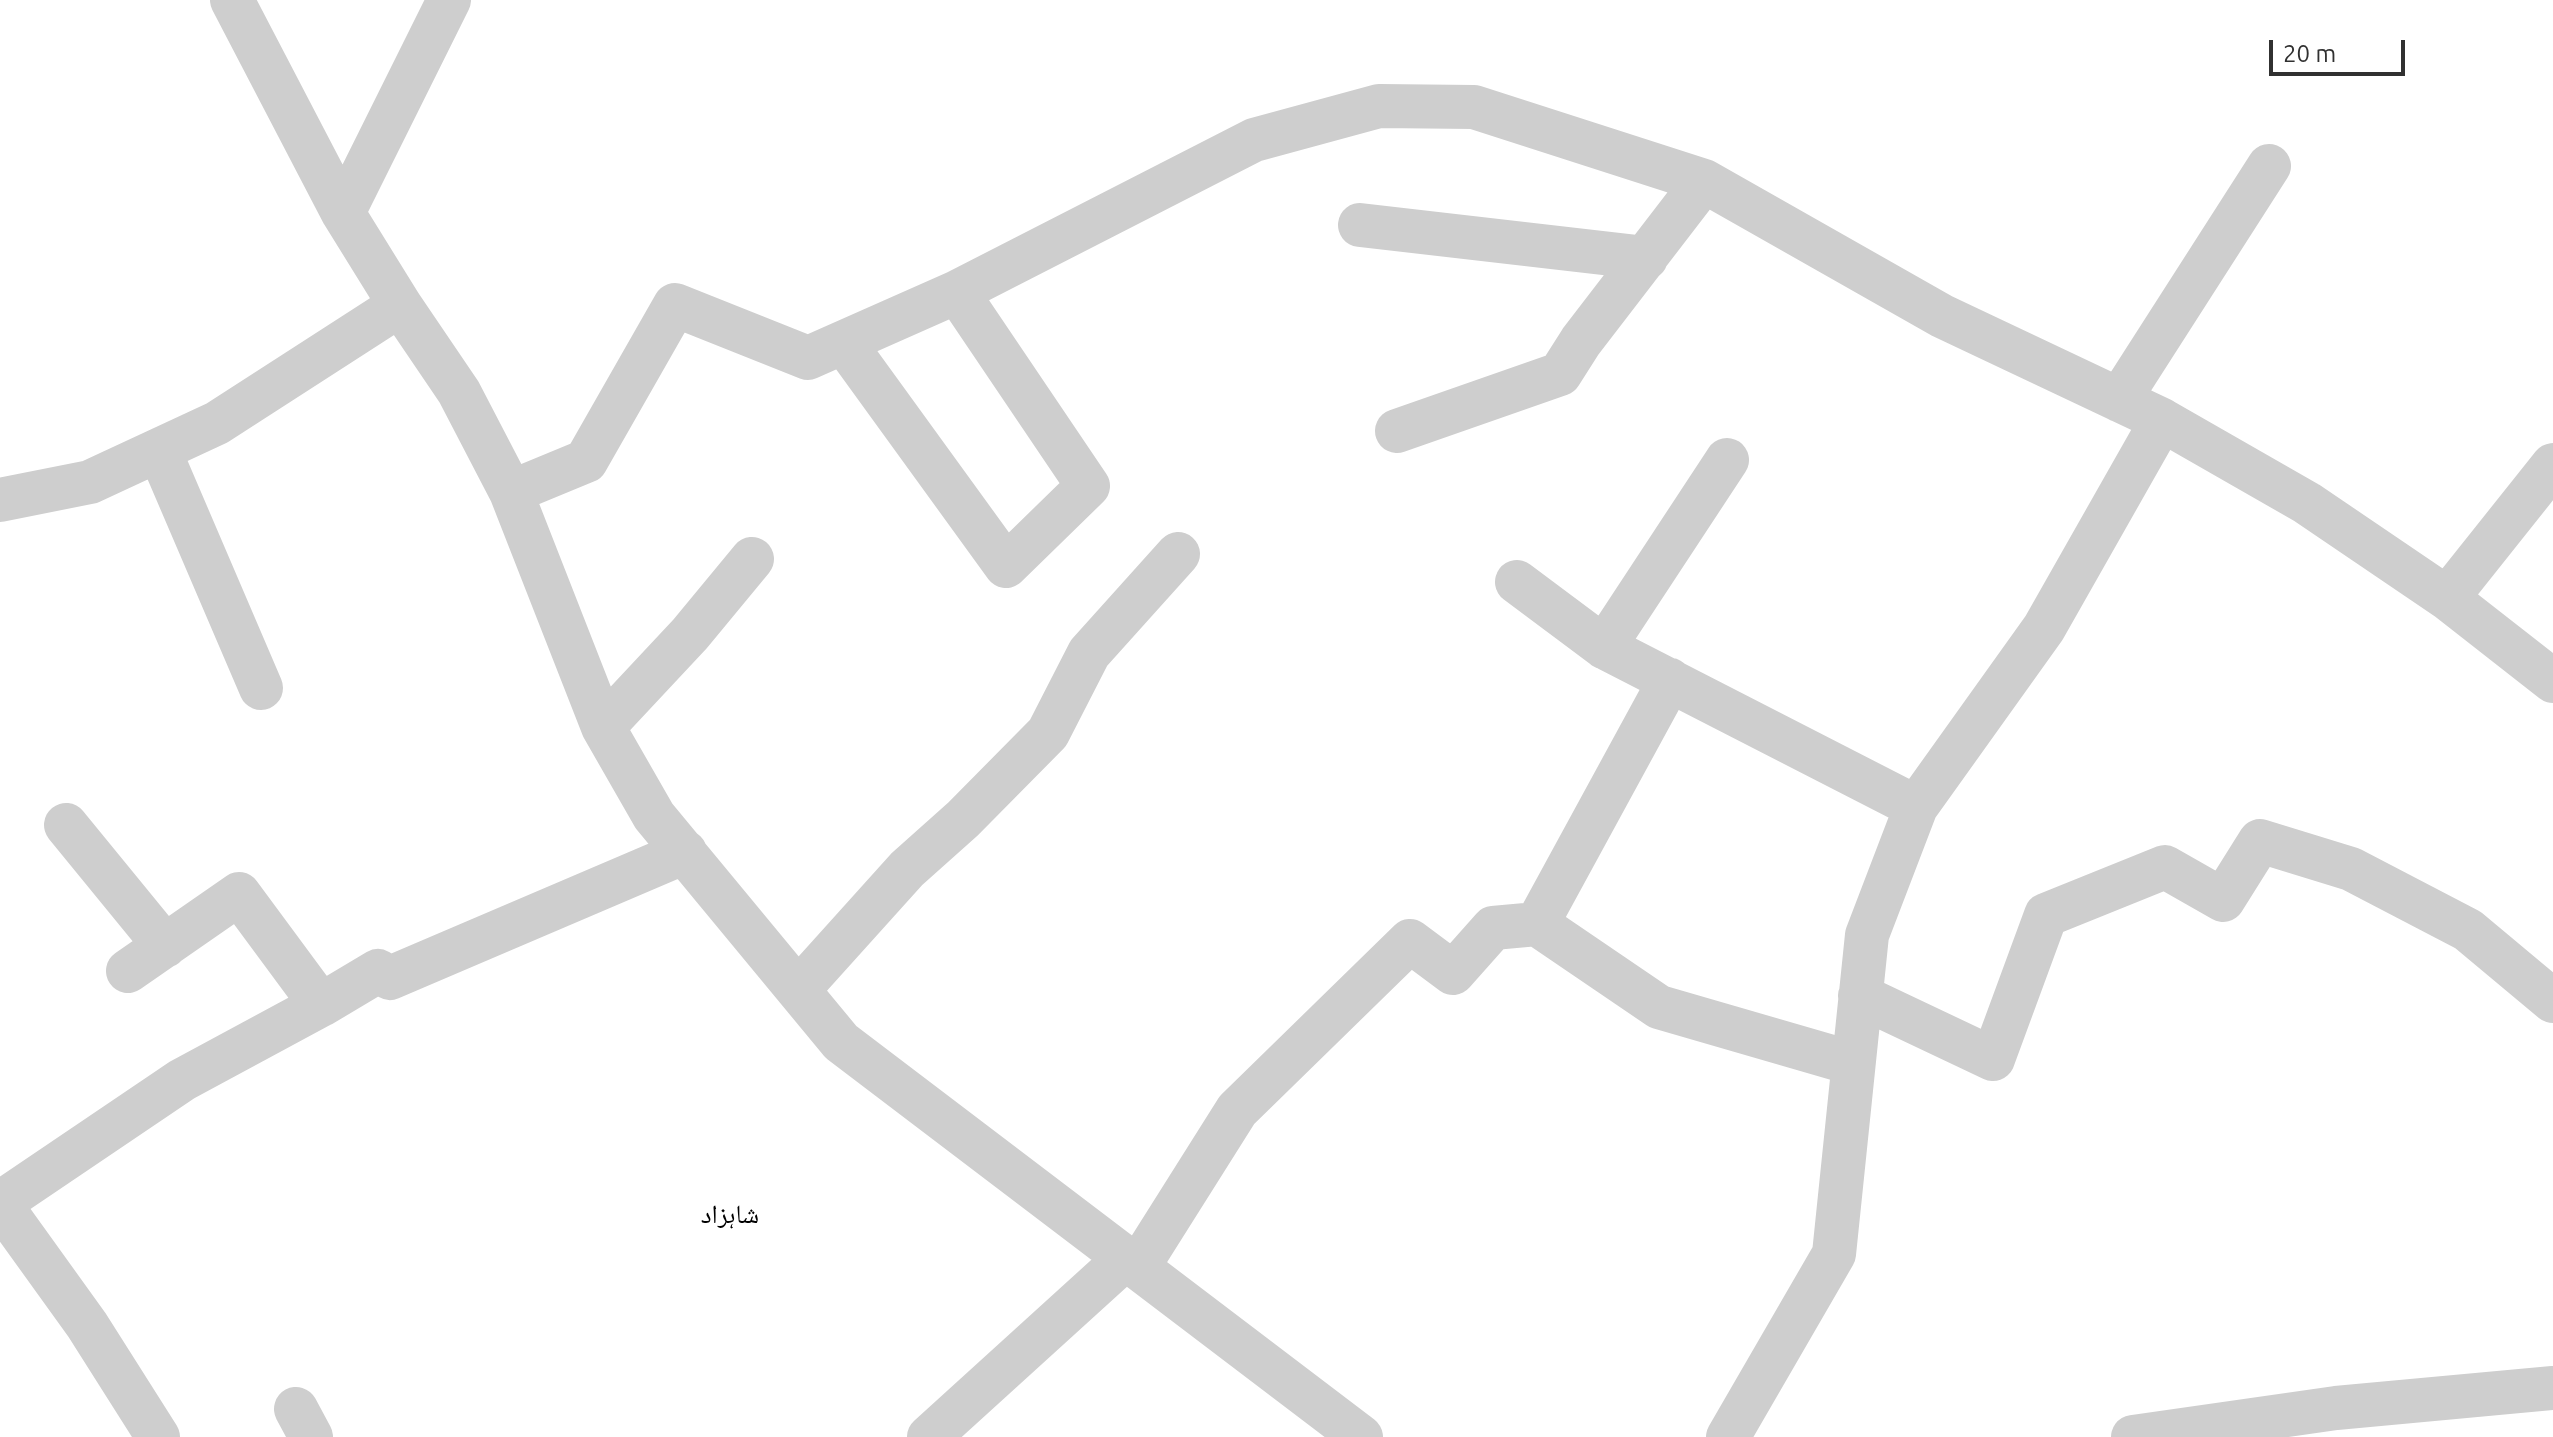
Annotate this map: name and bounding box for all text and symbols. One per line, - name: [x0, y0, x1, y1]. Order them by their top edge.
- scale bar: [2273, 24, 2409, 74]
- text: 20 m: [2283, 40, 2336, 67]
- district label: شاہزاد: [701, 1198, 759, 1230]

